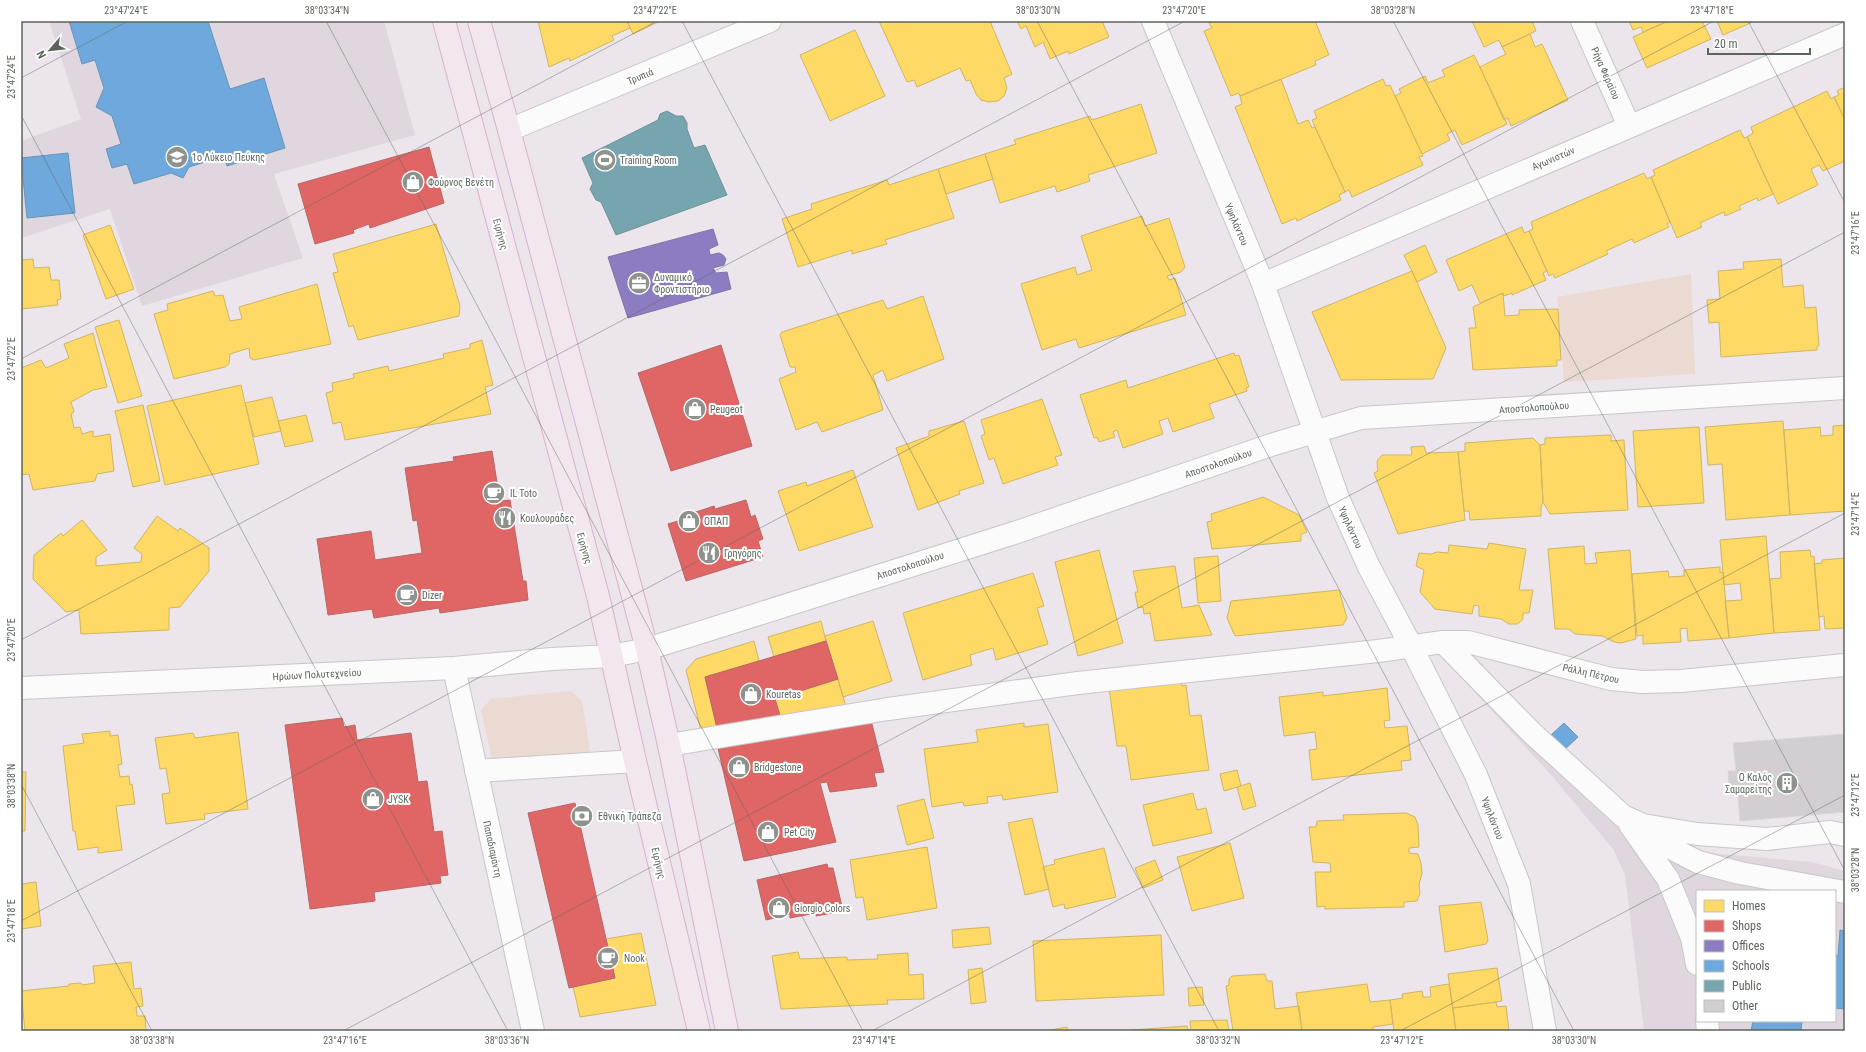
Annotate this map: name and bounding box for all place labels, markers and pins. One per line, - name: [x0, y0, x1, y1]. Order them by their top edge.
- school or university icon: 1ο Λύκειο Πεύκης: [164, 144, 190, 170]
- sports icon: Training Room: [592, 147, 618, 173]
- place label: 1ο Λύκειο Πεύκης: [192, 152, 265, 164]
- place label: Training Room: [620, 155, 677, 166]
- shop icon: Φούρνος Βενέτη: [400, 169, 426, 195]
- place label: Φούρνος Βενέτη: [428, 177, 494, 189]
- office icon: Δυναμικό Φροντιστήριο: [626, 270, 652, 296]
- place label: Δυναμικό Φροντιστήριο: [654, 272, 710, 295]
- shop icon: Peugeot: [682, 396, 708, 422]
- place label: Peugeot: [710, 404, 743, 415]
- cafe icon: IL Toto: [481, 480, 507, 506]
- place label: IL Toto: [510, 488, 537, 499]
- restaurant icon: Κουλουράδες: [492, 505, 518, 531]
- shop icon: ΟΠΑΠ: [676, 508, 702, 534]
- place label: Κουλουράδες: [520, 513, 574, 525]
- place label: ΟΠΑΠ: [704, 516, 728, 527]
- restaurant icon: Γρηγόρης: [696, 540, 722, 566]
- place label: Γρηγόρης: [724, 548, 762, 560]
- cafe icon: Dizer: [394, 582, 420, 608]
- place label: Dizer: [422, 590, 442, 601]
- shop icon: Kouretas: [738, 681, 764, 707]
- place label: Kouretas: [766, 689, 802, 700]
- shop icon: Bridgestone: [726, 754, 752, 780]
- place label: Bridgestone: [754, 762, 802, 773]
- building icon: Ο Καλός Σαμαρείτης: [1774, 770, 1800, 796]
- place label: Ο Καλός Σαμαρείτης: [1725, 772, 1772, 796]
- shop icon: JYSK: [360, 786, 386, 812]
- place label: JYSK: [388, 794, 409, 805]
- bank icon: Εθνική Τράπεζα: [569, 803, 595, 829]
- place label: Εθνική Τράπεζα: [598, 811, 661, 823]
- shop icon: Pet City: [755, 819, 781, 845]
- place label: Pet City: [784, 827, 815, 838]
- shop icon: Giorgio Colors: [766, 895, 792, 921]
- place label: Giorgio Colors: [794, 903, 851, 914]
- cafe icon: Nook: [595, 945, 621, 971]
- place label: Nook: [624, 953, 645, 964]

